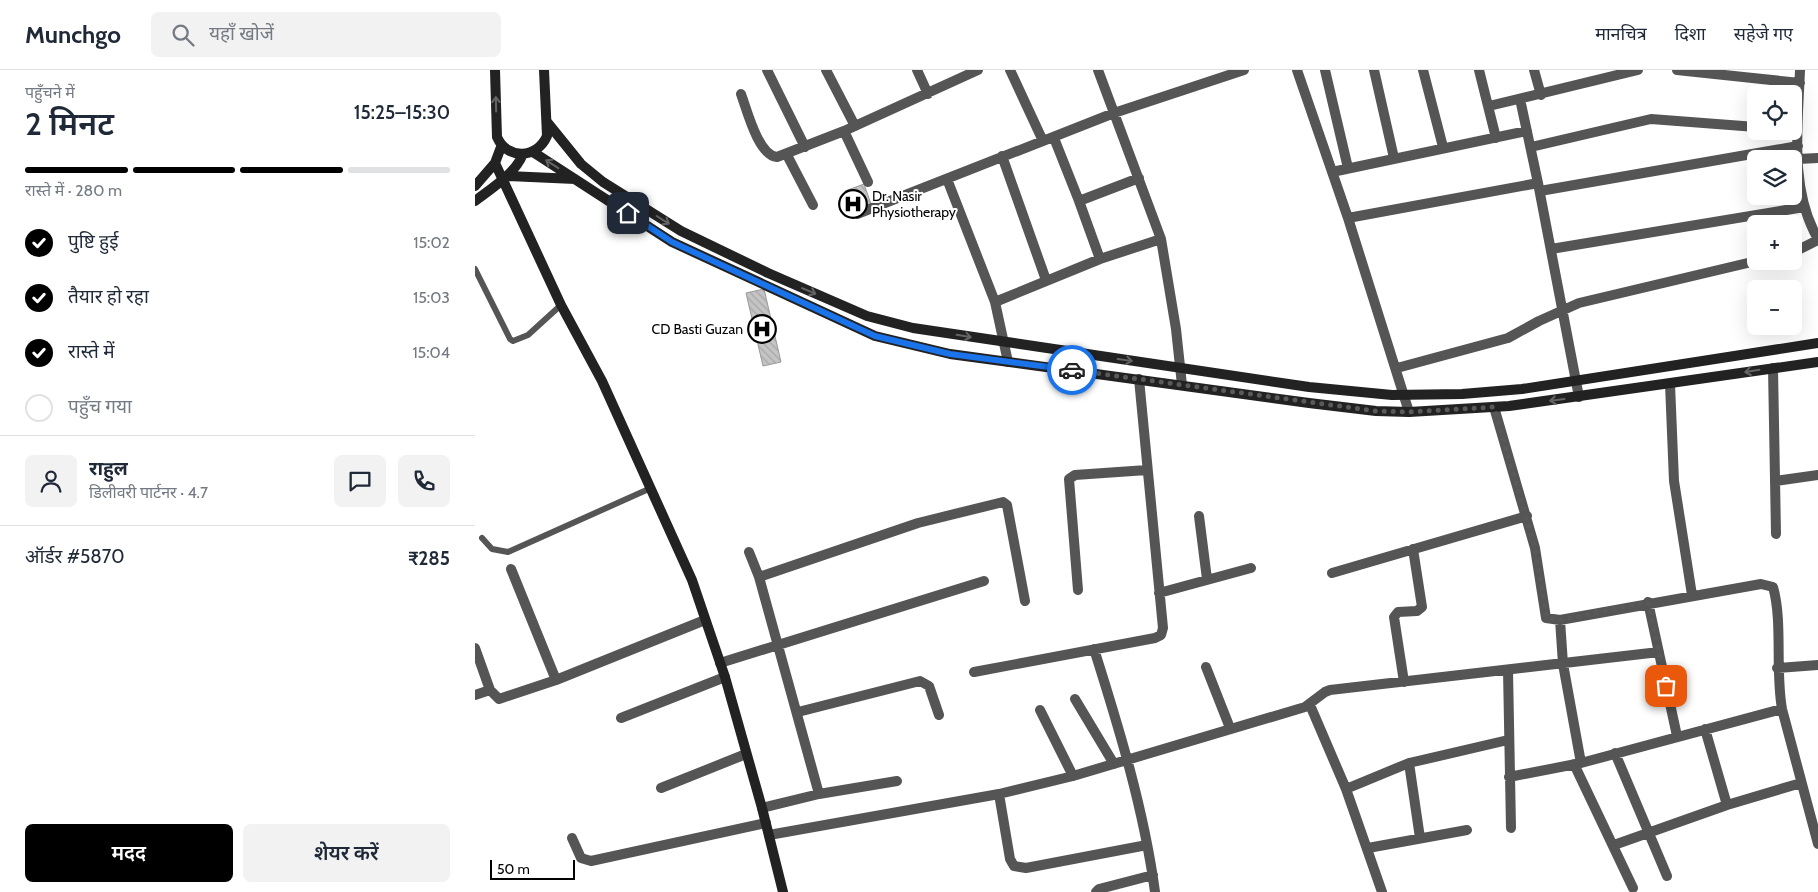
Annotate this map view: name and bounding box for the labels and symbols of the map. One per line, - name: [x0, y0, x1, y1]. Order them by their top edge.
- one-way arrow: [491, 96, 501, 112]
- one-way arrow: [546, 159, 560, 169]
- place label: Dr. Nasir Physiotherapy: [872, 187, 956, 221]
- hospital icon: Dr. Nasir Physiotherapy: [838, 189, 868, 219]
- pin: [607, 192, 649, 234]
- one-way arrow: [655, 215, 669, 225]
- one-way arrow: [801, 286, 816, 296]
- hospital icon: CD Basti Guzan: [747, 314, 777, 344]
- place label: CD Basti Guzan: [652, 320, 743, 338]
- one-way arrow: [955, 332, 971, 342]
- courier: [1047, 345, 1097, 395]
- one-way arrow: [1116, 355, 1132, 365]
- one-way arrow: [1745, 367, 1761, 377]
- one-way arrow: [1549, 395, 1565, 405]
- pin: [1645, 665, 1687, 707]
- scale bar: [490, 857, 575, 880]

